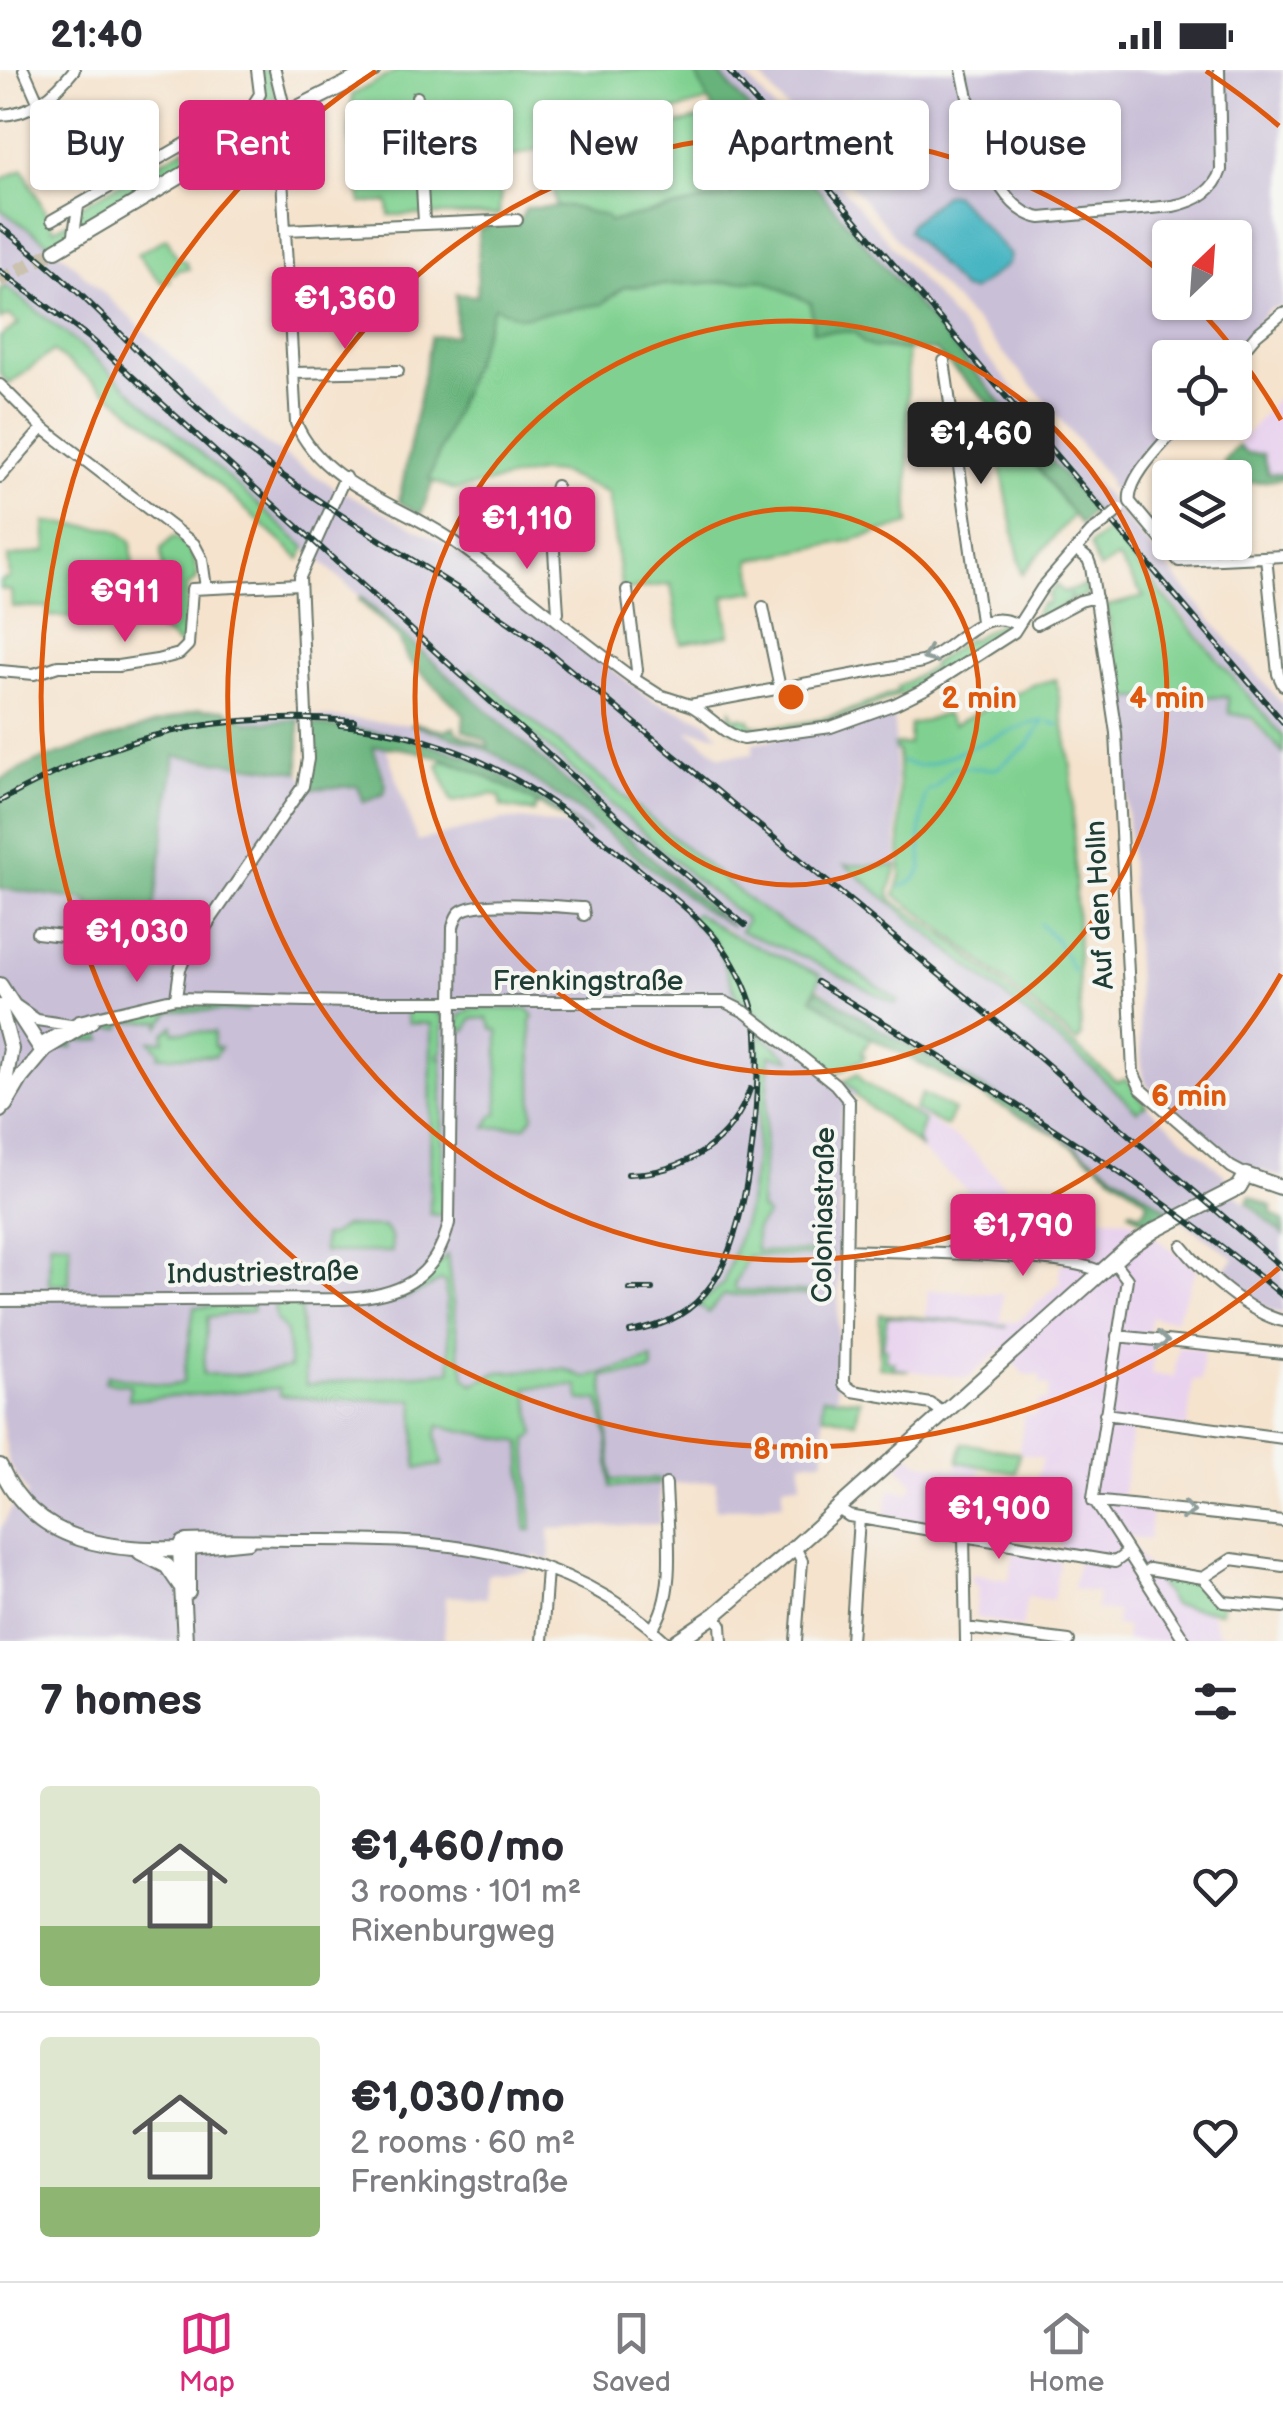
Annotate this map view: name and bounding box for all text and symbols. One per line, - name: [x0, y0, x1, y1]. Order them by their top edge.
- text: 21:40: [50, 13, 143, 58]
- chip: Buy: [30, 100, 159, 190]
- chip: Rent: [179, 100, 325, 190]
- chip: Filters: [345, 100, 513, 190]
- chip: New: [533, 100, 673, 190]
- chip: Apartment: [693, 100, 929, 190]
- chip: House: [949, 100, 1121, 190]
- north arrow: [1152, 220, 1252, 320]
- map controls: [1152, 220, 1252, 560]
- pin: €1,360: [264, 267, 426, 352]
- text: €1,360: [294, 280, 396, 319]
- button: locate: [1152, 340, 1252, 440]
- pin: €1,460: [900, 402, 1062, 487]
- text: €1,460: [930, 415, 1032, 454]
- button: layers: [1152, 460, 1252, 560]
- pin: €1,110: [446, 487, 608, 572]
- text: €1,110: [481, 500, 573, 539]
- pin: €911: [66, 560, 184, 645]
- text: €911: [90, 573, 160, 612]
- one-way arrow: [922, 644, 940, 664]
- centre of rings: [773, 679, 809, 715]
- text: 2 min: [941, 681, 1017, 717]
- text: 4 min: [1129, 681, 1205, 717]
- street label: Auf den Holln: [1079, 820, 1121, 990]
- pin: €1,030: [56, 900, 218, 985]
- text: €1,030: [85, 913, 189, 952]
- street label: Frenkingstraße: [493, 965, 683, 998]
- text: 6 min: [1151, 1079, 1227, 1115]
- street label: Coloniastraße: [806, 1127, 842, 1303]
- pin: €1,790: [942, 1194, 1104, 1279]
- text: €1,790: [972, 1207, 1074, 1246]
- street label: Industriestraße: [167, 1255, 359, 1291]
- one-way arrow: [1154, 1330, 1170, 1351]
- text: 8 min: [753, 1432, 829, 1468]
- pin: €1,900: [918, 1477, 1080, 1562]
- text: €1,900: [947, 1490, 1051, 1529]
- one-way arrow: [1181, 1500, 1197, 1521]
- icon: filters: [1188, 1674, 1243, 1729]
- text: 7 homes: [40, 1676, 202, 1727]
- text: €1,460/mo: [350, 1822, 564, 1873]
- icon: home: [120, 1826, 240, 1946]
- icon: heart: [1188, 1859, 1243, 1914]
- text: 3 rooms · 101 m²: [350, 1873, 581, 1912]
- text: Rixenburgweg: [350, 1912, 555, 1951]
- text: €1,030/mo: [350, 2073, 565, 2124]
- icon: home: [120, 2077, 240, 2197]
- icon: heart: [1188, 2110, 1243, 2165]
- text: 2 rooms · 60 m²: [350, 2124, 575, 2163]
- text: Frenkingstraße: [350, 2163, 568, 2202]
- tab: Map: [179, 2306, 235, 2399]
- tab: Saved: [592, 2306, 671, 2399]
- tab: Home: [1028, 2306, 1104, 2399]

